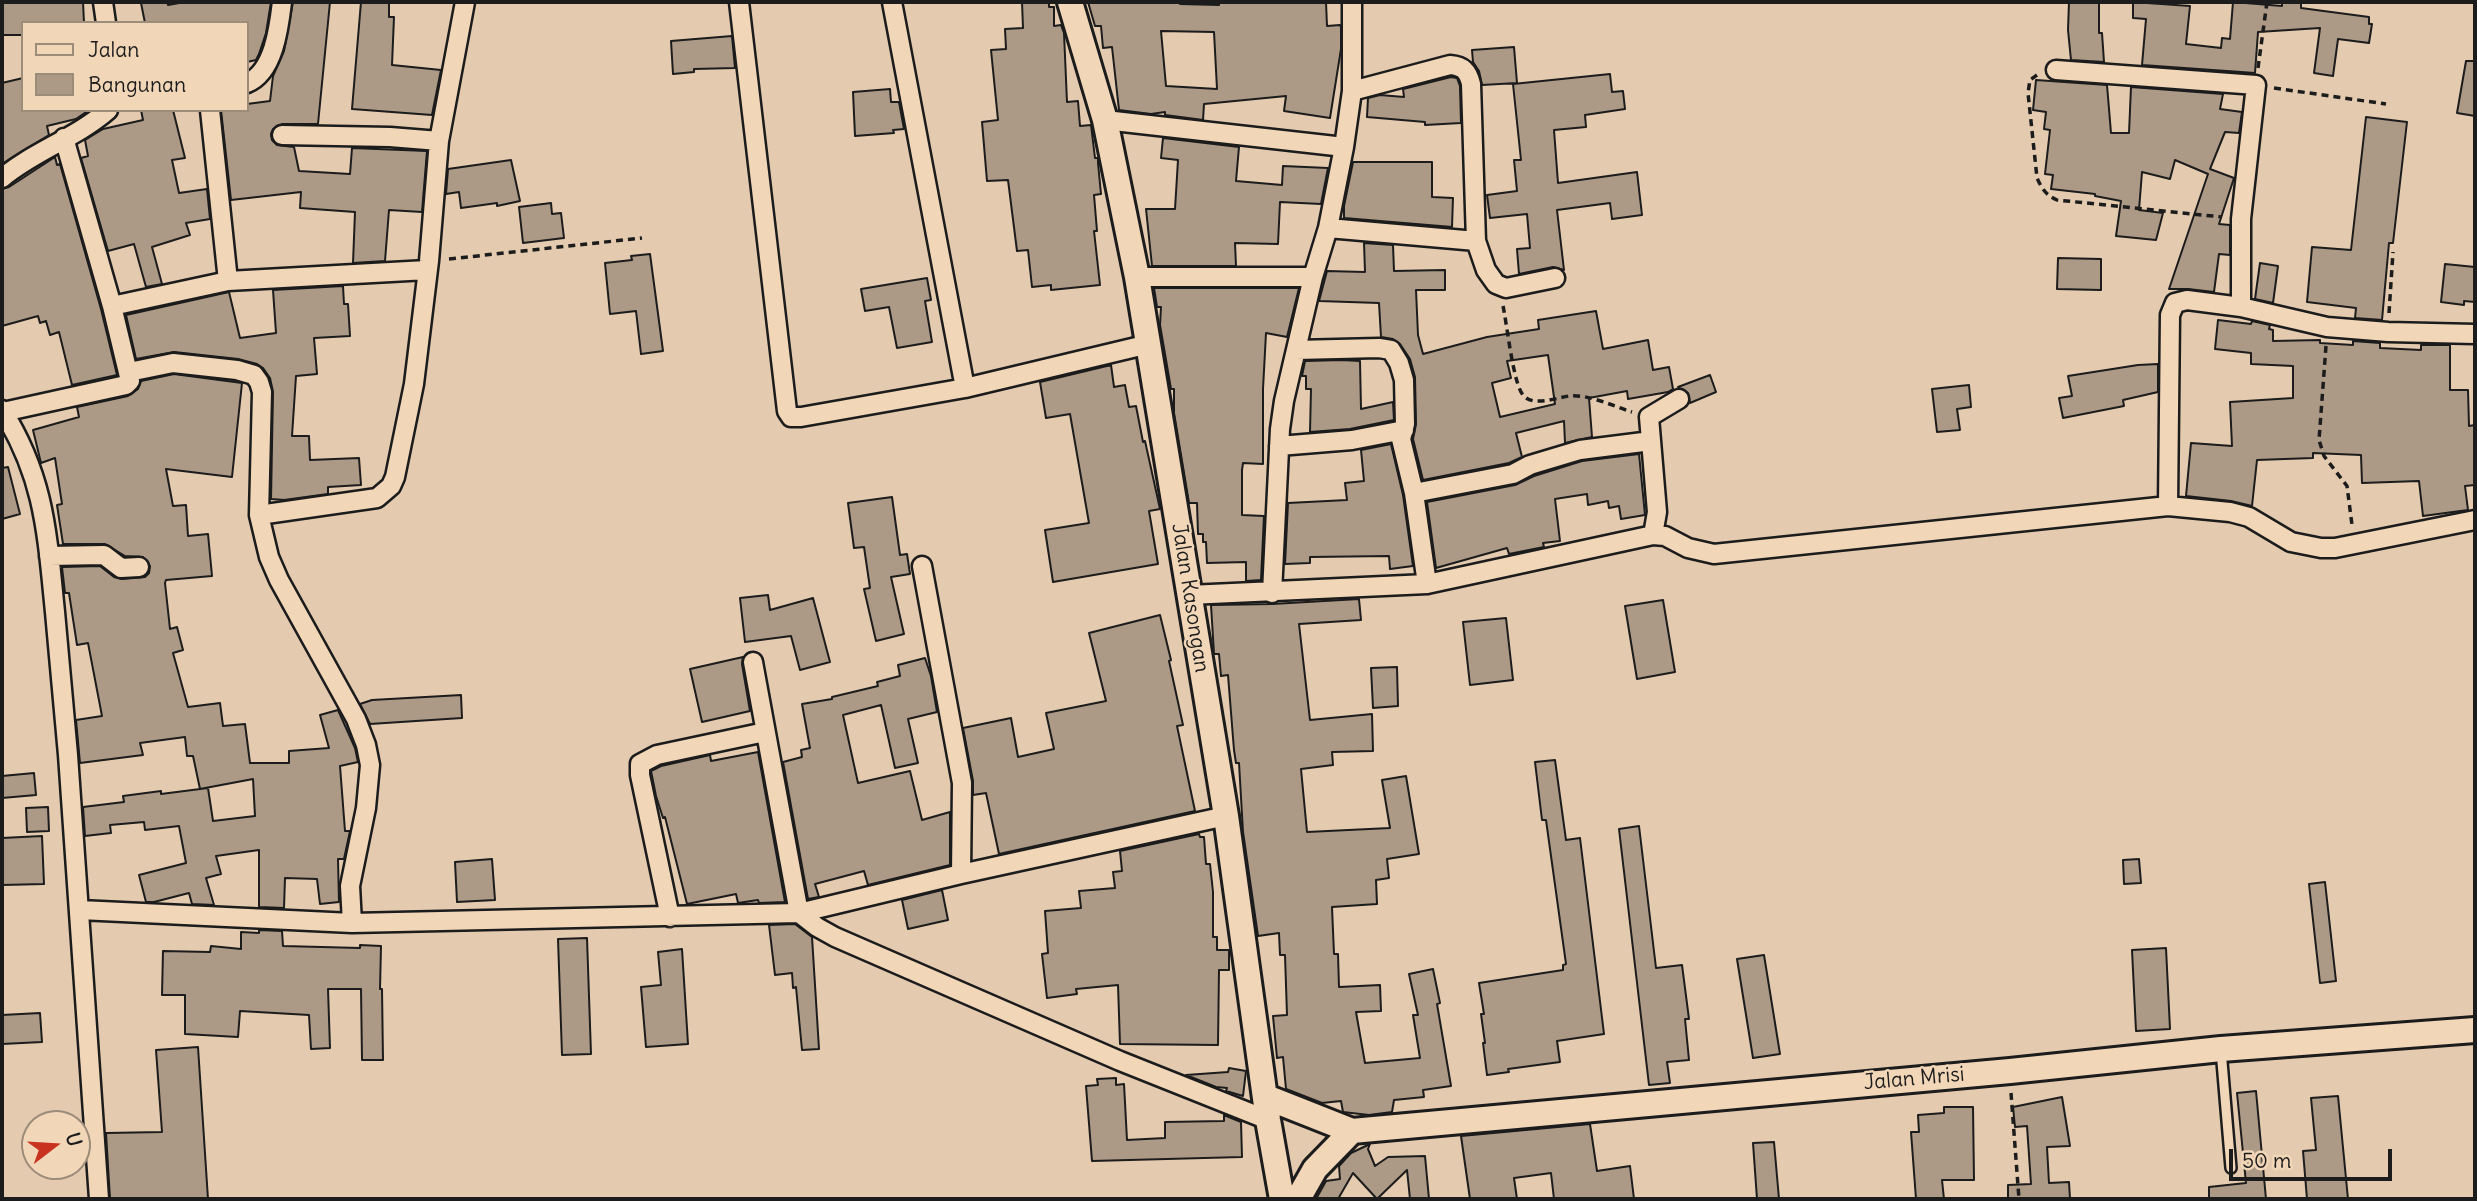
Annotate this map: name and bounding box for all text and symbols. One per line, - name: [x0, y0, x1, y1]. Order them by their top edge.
- legend: [21, 21, 248, 112]
- text: Jalan: [88, 36, 139, 63]
- text: Bangunan: [88, 71, 186, 98]
- street label: Jalan Kasongan: [1166, 522, 1214, 674]
- street label: Jalan Mrisi: [1863, 1062, 1965, 1096]
- north arrow: [21, 1110, 91, 1180]
- text: U: [61, 1130, 88, 1149]
- scale bar: [2232, 1134, 2395, 1178]
- text: 50 m: [2242, 1147, 2291, 1174]

